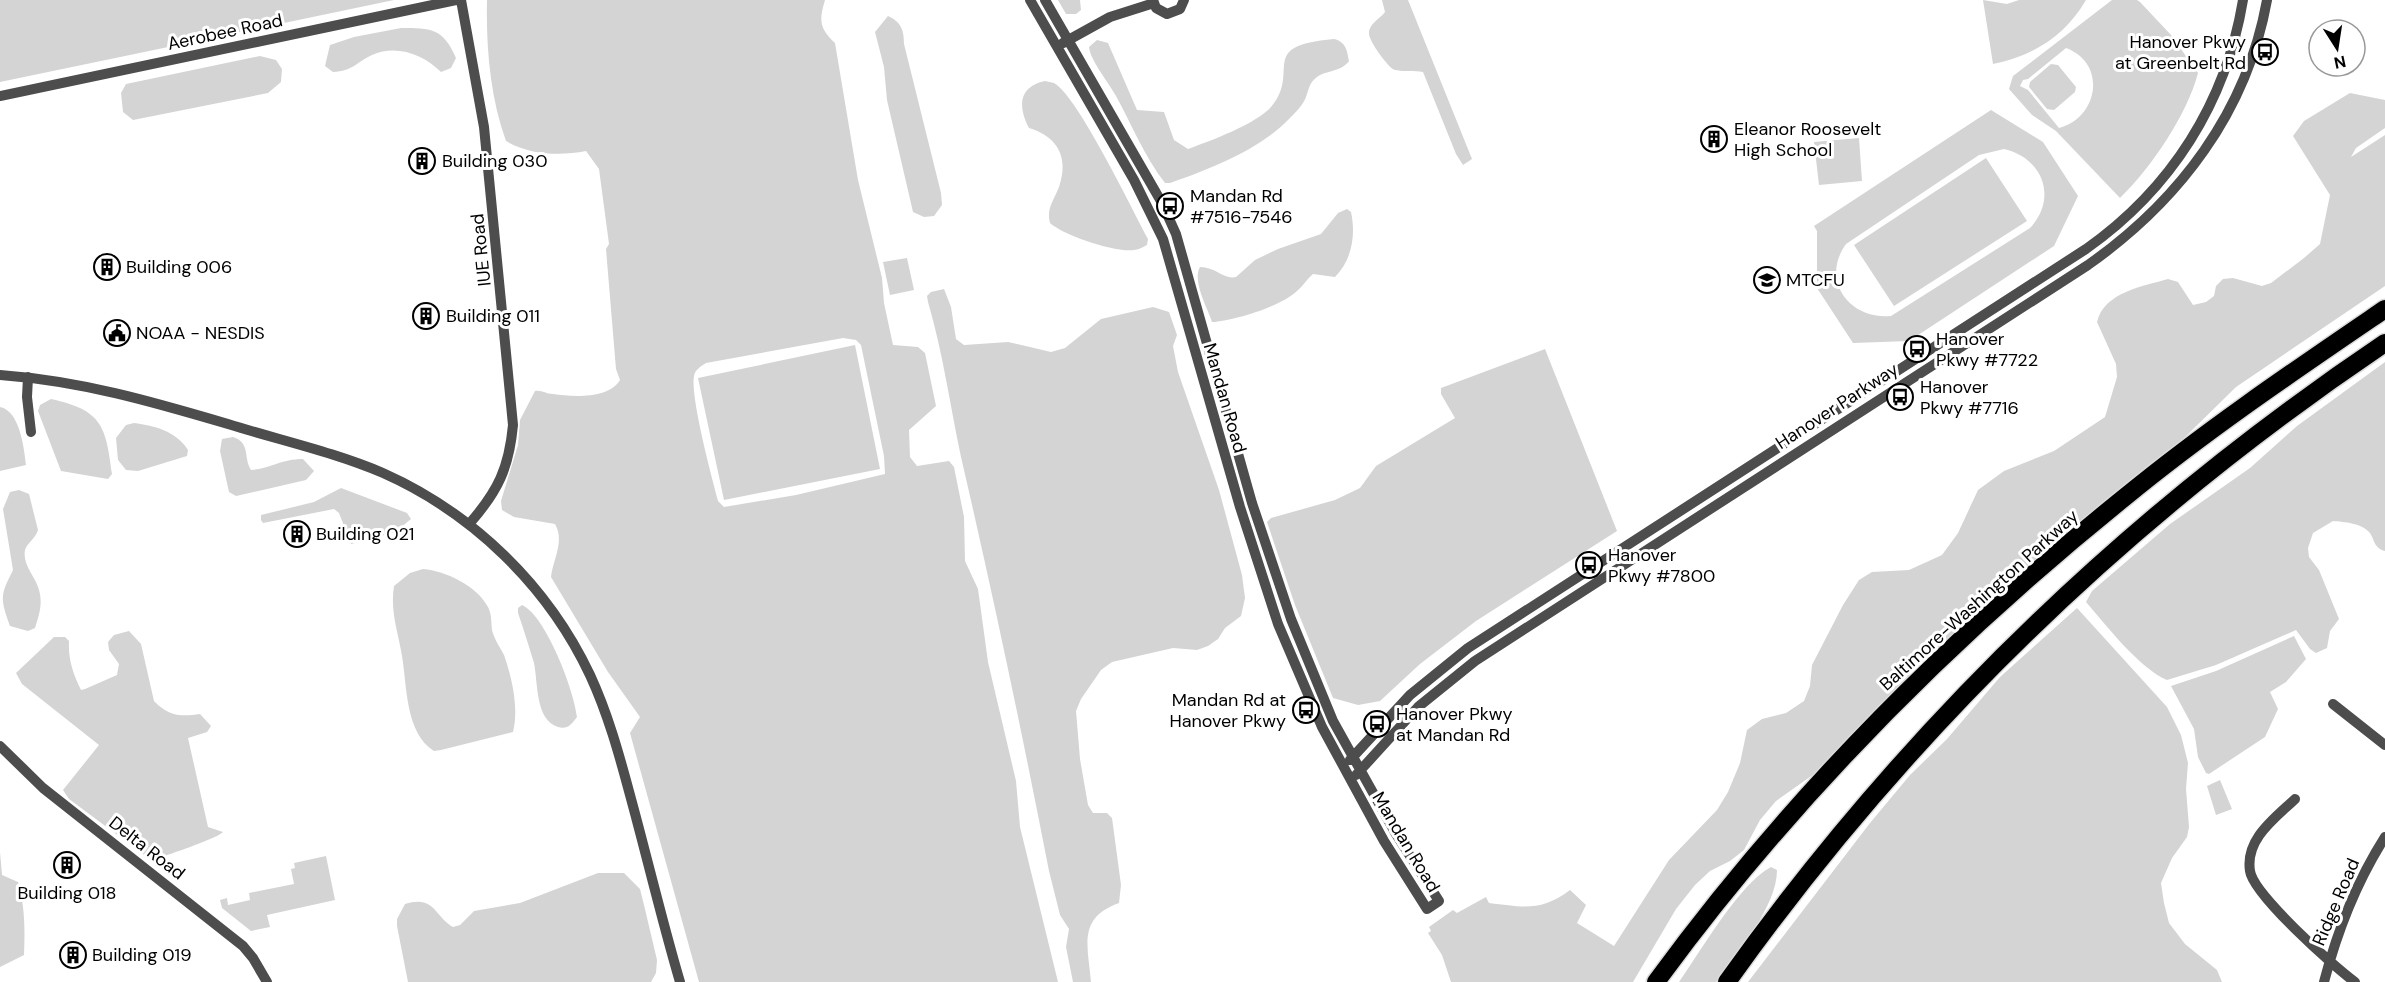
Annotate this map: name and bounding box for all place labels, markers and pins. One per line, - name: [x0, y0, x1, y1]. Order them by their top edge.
- place label: Hanover Pkwy at Greenbelt Rd: [2115, 30, 2246, 75]
- bus stop icon: Hanover Pkwy at Greenbelt Rd: [2250, 37, 2280, 67]
- place label: Eleanor Roosevelt High School: [1734, 117, 1881, 162]
- building icon: Eleanor Roosevelt High School: [1699, 124, 1729, 154]
- building icon: Building 030: [407, 146, 437, 176]
- place label: Building 030: [442, 149, 548, 173]
- place label: Mandan Rd #7516-7546: [1190, 184, 1292, 229]
- bus stop icon: Mandan Rd #7516-7546: [1155, 191, 1185, 221]
- building icon: Building 006: [92, 252, 122, 282]
- place label: Building 006: [126, 255, 232, 279]
- school or university icon: MTCFU: [1752, 265, 1782, 295]
- place label: MTCFU: [1786, 268, 1845, 292]
- building icon: Building 011: [411, 301, 441, 331]
- place label: Building 011: [446, 304, 540, 328]
- public building icon: NOAA - NESDIS: [102, 318, 132, 348]
- place label: NOAA - NESDIS: [136, 321, 265, 345]
- place label: Hanover Pkwy #7722: [1936, 327, 2038, 372]
- bus stop icon: Hanover Pkwy #7722: [1902, 334, 1932, 364]
- place label: Hanover Pkwy #7716: [1920, 375, 2019, 420]
- bus stop icon: Hanover Pkwy #7716: [1885, 382, 1915, 412]
- building icon: Building 021: [282, 519, 312, 549]
- place label: Building 021: [316, 522, 414, 546]
- place label: Hanover Pkwy #7800: [1608, 543, 1715, 588]
- bus stop icon: Hanover Pkwy #7800: [1574, 550, 1604, 580]
- place label: Mandan Rd at Hanover Pkwy: [1169, 688, 1286, 733]
- bus stop icon: Mandan Rd at Hanover Pkwy: [1291, 695, 1321, 725]
- place label: Hanover Pkwy at Mandan Rd: [1396, 702, 1513, 747]
- bus stop icon: Hanover Pkwy at Mandan Rd: [1362, 709, 1392, 739]
- building icon: Building 018: [52, 850, 82, 880]
- place label: Building 018: [17, 881, 117, 905]
- building icon: Building 019: [58, 940, 88, 970]
- place label: Building 019: [92, 943, 192, 967]

